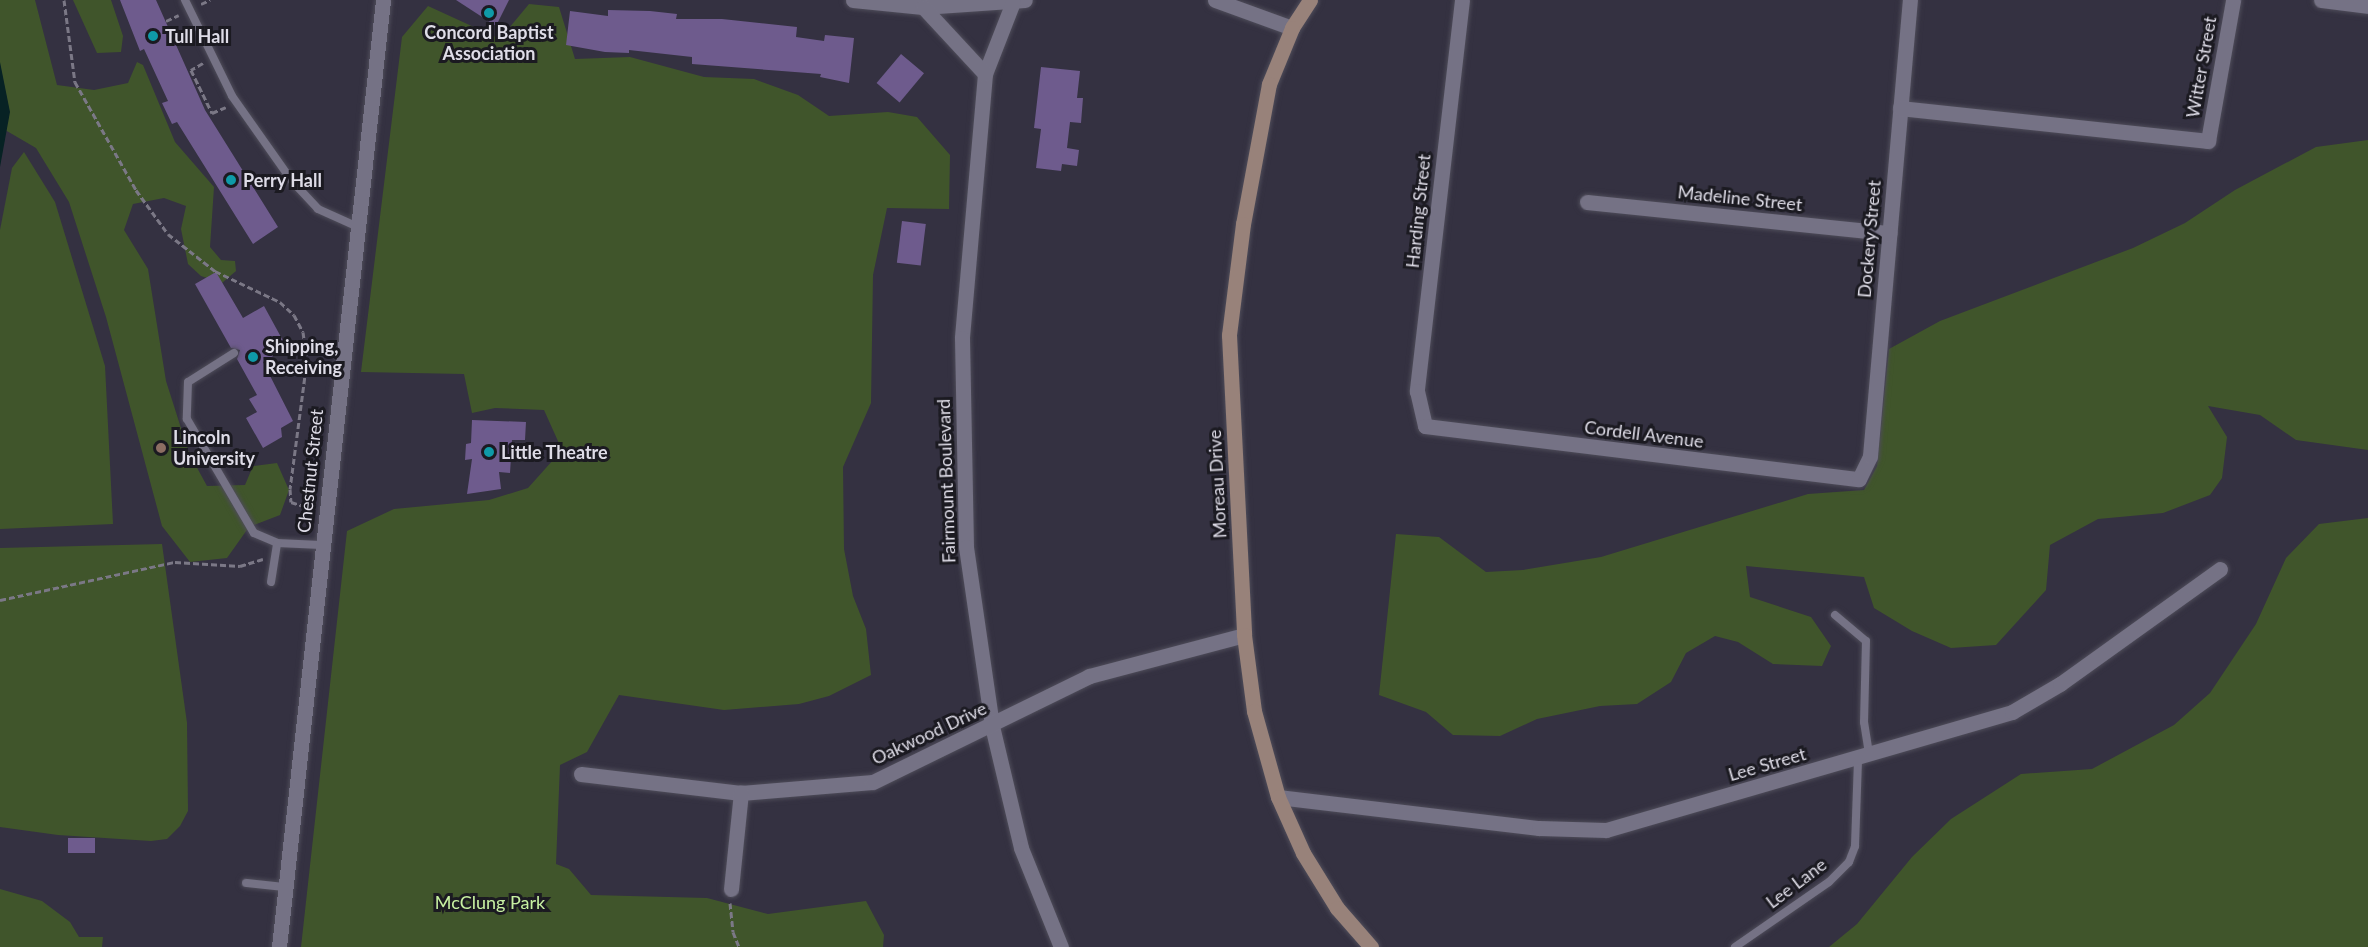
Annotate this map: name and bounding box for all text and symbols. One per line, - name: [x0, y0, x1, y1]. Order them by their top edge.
- marker: Concord Baptist Association: [482, 6, 496, 20]
- street label: Witter Street: [2181, 14, 2221, 120]
- place label: Concord Baptist Association: [424, 22, 554, 64]
- place label: Tull Hall: [165, 25, 229, 47]
- marker: Tull Hall: [146, 29, 160, 43]
- street label: Harding Street: [1401, 153, 1435, 269]
- place label: Perry Hall: [243, 169, 322, 191]
- marker: Perry Hall: [224, 173, 238, 187]
- street label: Dockery Street: [1853, 179, 1885, 299]
- street label: Madeline Street: [1677, 181, 1803, 215]
- place label: Shipping, Receiving: [265, 336, 342, 378]
- marker: Shipping, Receiving: [246, 350, 260, 364]
- street label: Fairmount Boulevard: [932, 398, 960, 564]
- street label: Chestnut Street: [293, 408, 327, 534]
- street label: Cordell Avenue: [1583, 416, 1705, 452]
- place label: Lincoln University: [173, 427, 255, 470]
- street label: Moreau Drive: [1203, 429, 1231, 539]
- marker: Lincoln University: [154, 441, 168, 455]
- place label: Little Theatre: [501, 441, 608, 463]
- marker: Little Theatre: [482, 445, 496, 459]
- street label: Oakwood Drive: [868, 697, 990, 769]
- street label: Lee Street: [1726, 743, 1808, 785]
- street label: Lee Lane: [1762, 853, 1830, 913]
- park label: McClung Park: [435, 891, 545, 913]

